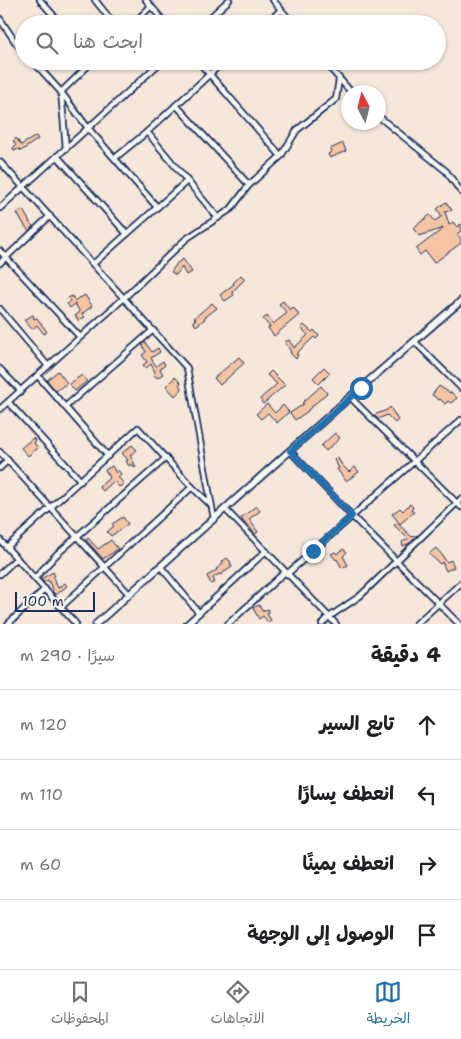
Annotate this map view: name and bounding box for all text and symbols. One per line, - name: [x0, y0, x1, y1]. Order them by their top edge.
- search box: [15, 15, 446, 70]
- icon: search: [33, 29, 61, 57]
- text: ابحث هنا: [73, 29, 143, 54]
- north arrow: [341, 85, 386, 130]
- route start: [350, 377, 373, 400]
- route end: [302, 540, 325, 563]
- scale bar: [15, 589, 95, 612]
- text: 100 m: [22, 592, 64, 610]
- text: 4 دقيقة: [371, 641, 441, 669]
- text: سيرًا · 290 m: [20, 645, 115, 666]
- text: تابع السير: [320, 711, 394, 736]
- icon: ahead: [413, 711, 441, 739]
- text: 120 m: [20, 714, 67, 735]
- text: انعطف يسارًا: [298, 781, 394, 806]
- icon: left: [413, 781, 441, 809]
- text: 110 m: [20, 784, 63, 805]
- text: انعطف يمينًا: [303, 851, 394, 876]
- icon: right: [413, 851, 441, 879]
- text: 60 m: [20, 854, 61, 875]
- text: الوصول إلى الوجهة: [247, 921, 394, 946]
- icon: arrive: [413, 921, 441, 949]
- tab: المحفوظات: [51, 978, 109, 1031]
- tab: الاتجاهات: [210, 978, 265, 1031]
- tab: الخريطة: [366, 978, 410, 1031]

